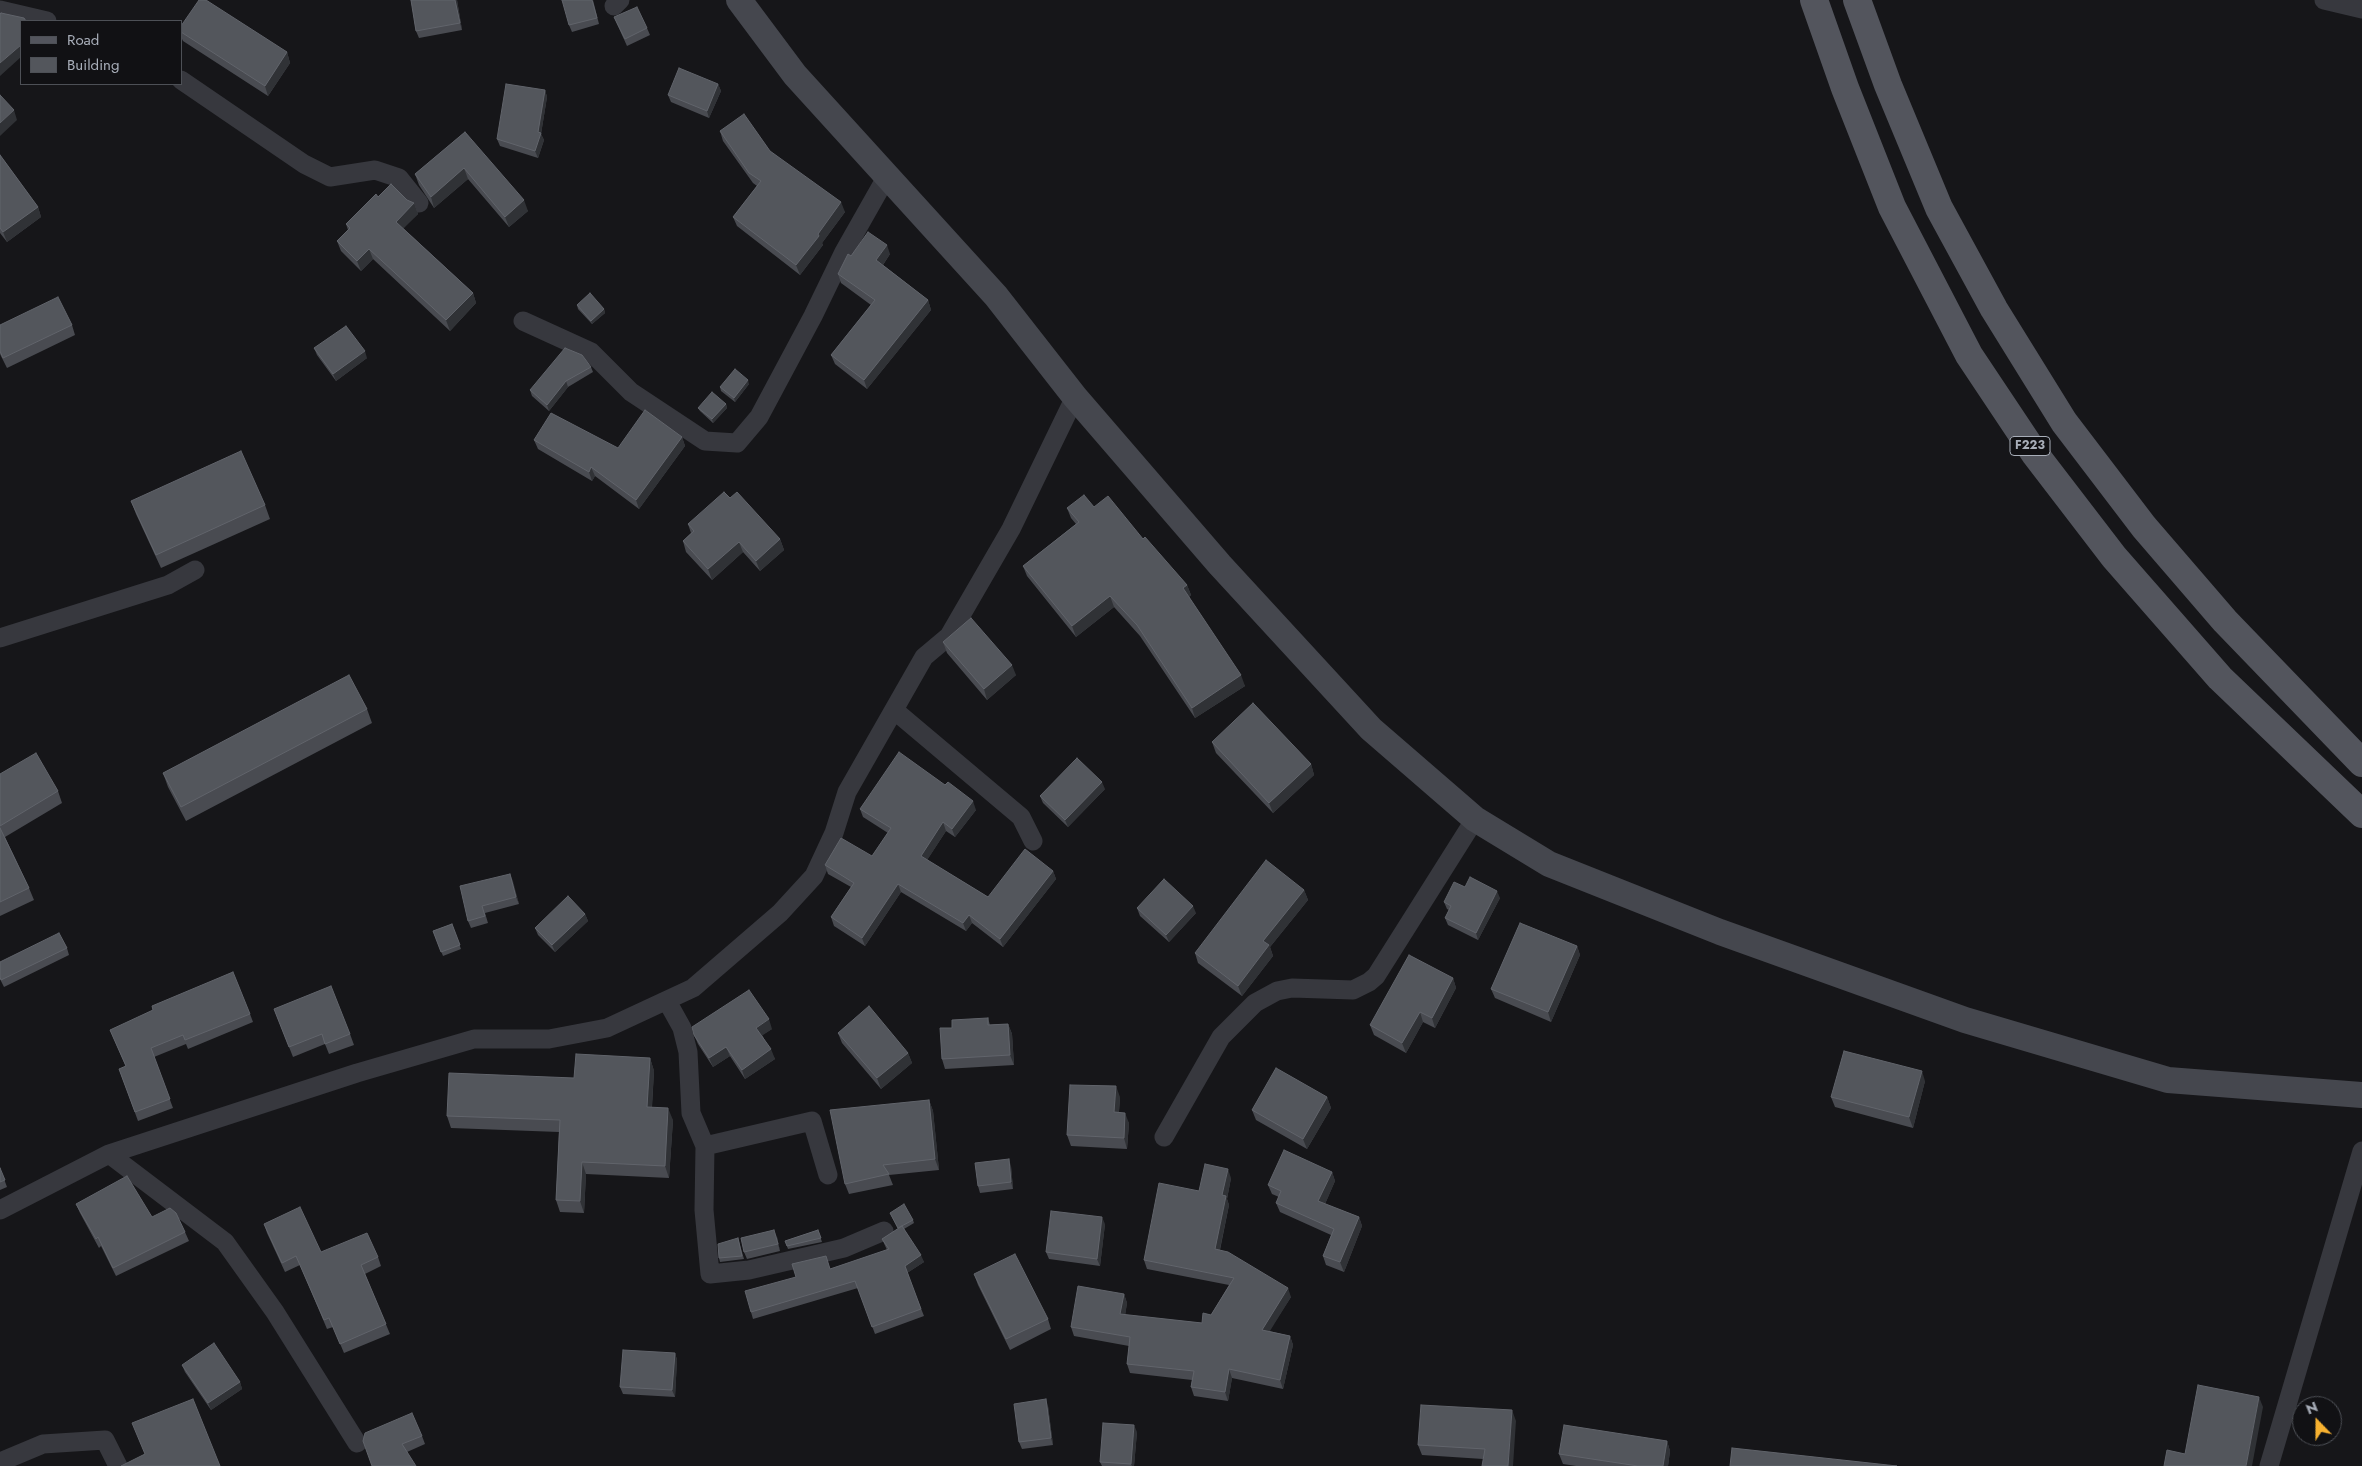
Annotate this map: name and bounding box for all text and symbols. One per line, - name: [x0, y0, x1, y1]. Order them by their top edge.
- legend: [20, 20, 182, 85]
- text: Road: [67, 29, 99, 51]
- text: Building: [67, 54, 119, 76]
- road number: F223: [2010, 436, 2050, 456]
- north arrow: [2292, 1396, 2342, 1446]
- text: N: [2303, 1397, 2321, 1419]

